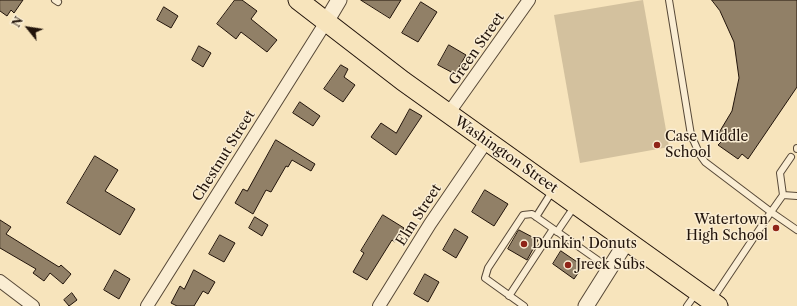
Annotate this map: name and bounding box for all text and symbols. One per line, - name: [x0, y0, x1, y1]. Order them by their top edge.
- north arrow: [8, 8, 48, 48]
- street label: Green Street: [446, 9, 508, 89]
- text: N: [9, 14, 26, 30]
- street label: Chestnut Street: [189, 107, 259, 205]
- street label: Washington Street: [451, 113, 561, 197]
- place label: Case Middle School: [665, 129, 748, 162]
- marker: Case Middle School: [652, 140, 662, 150]
- street label: Elm Street: [393, 181, 445, 249]
- place label: Watertown High School: [686, 212, 768, 244]
- marker: Watertown High School: [771, 223, 781, 233]
- place label: Dunkin' Donuts: [532, 236, 637, 252]
- marker: Dunkin' Donuts: [519, 239, 529, 249]
- place label: Jreck Subs: [576, 257, 645, 273]
- marker: Jreck Subs: [563, 260, 573, 270]

